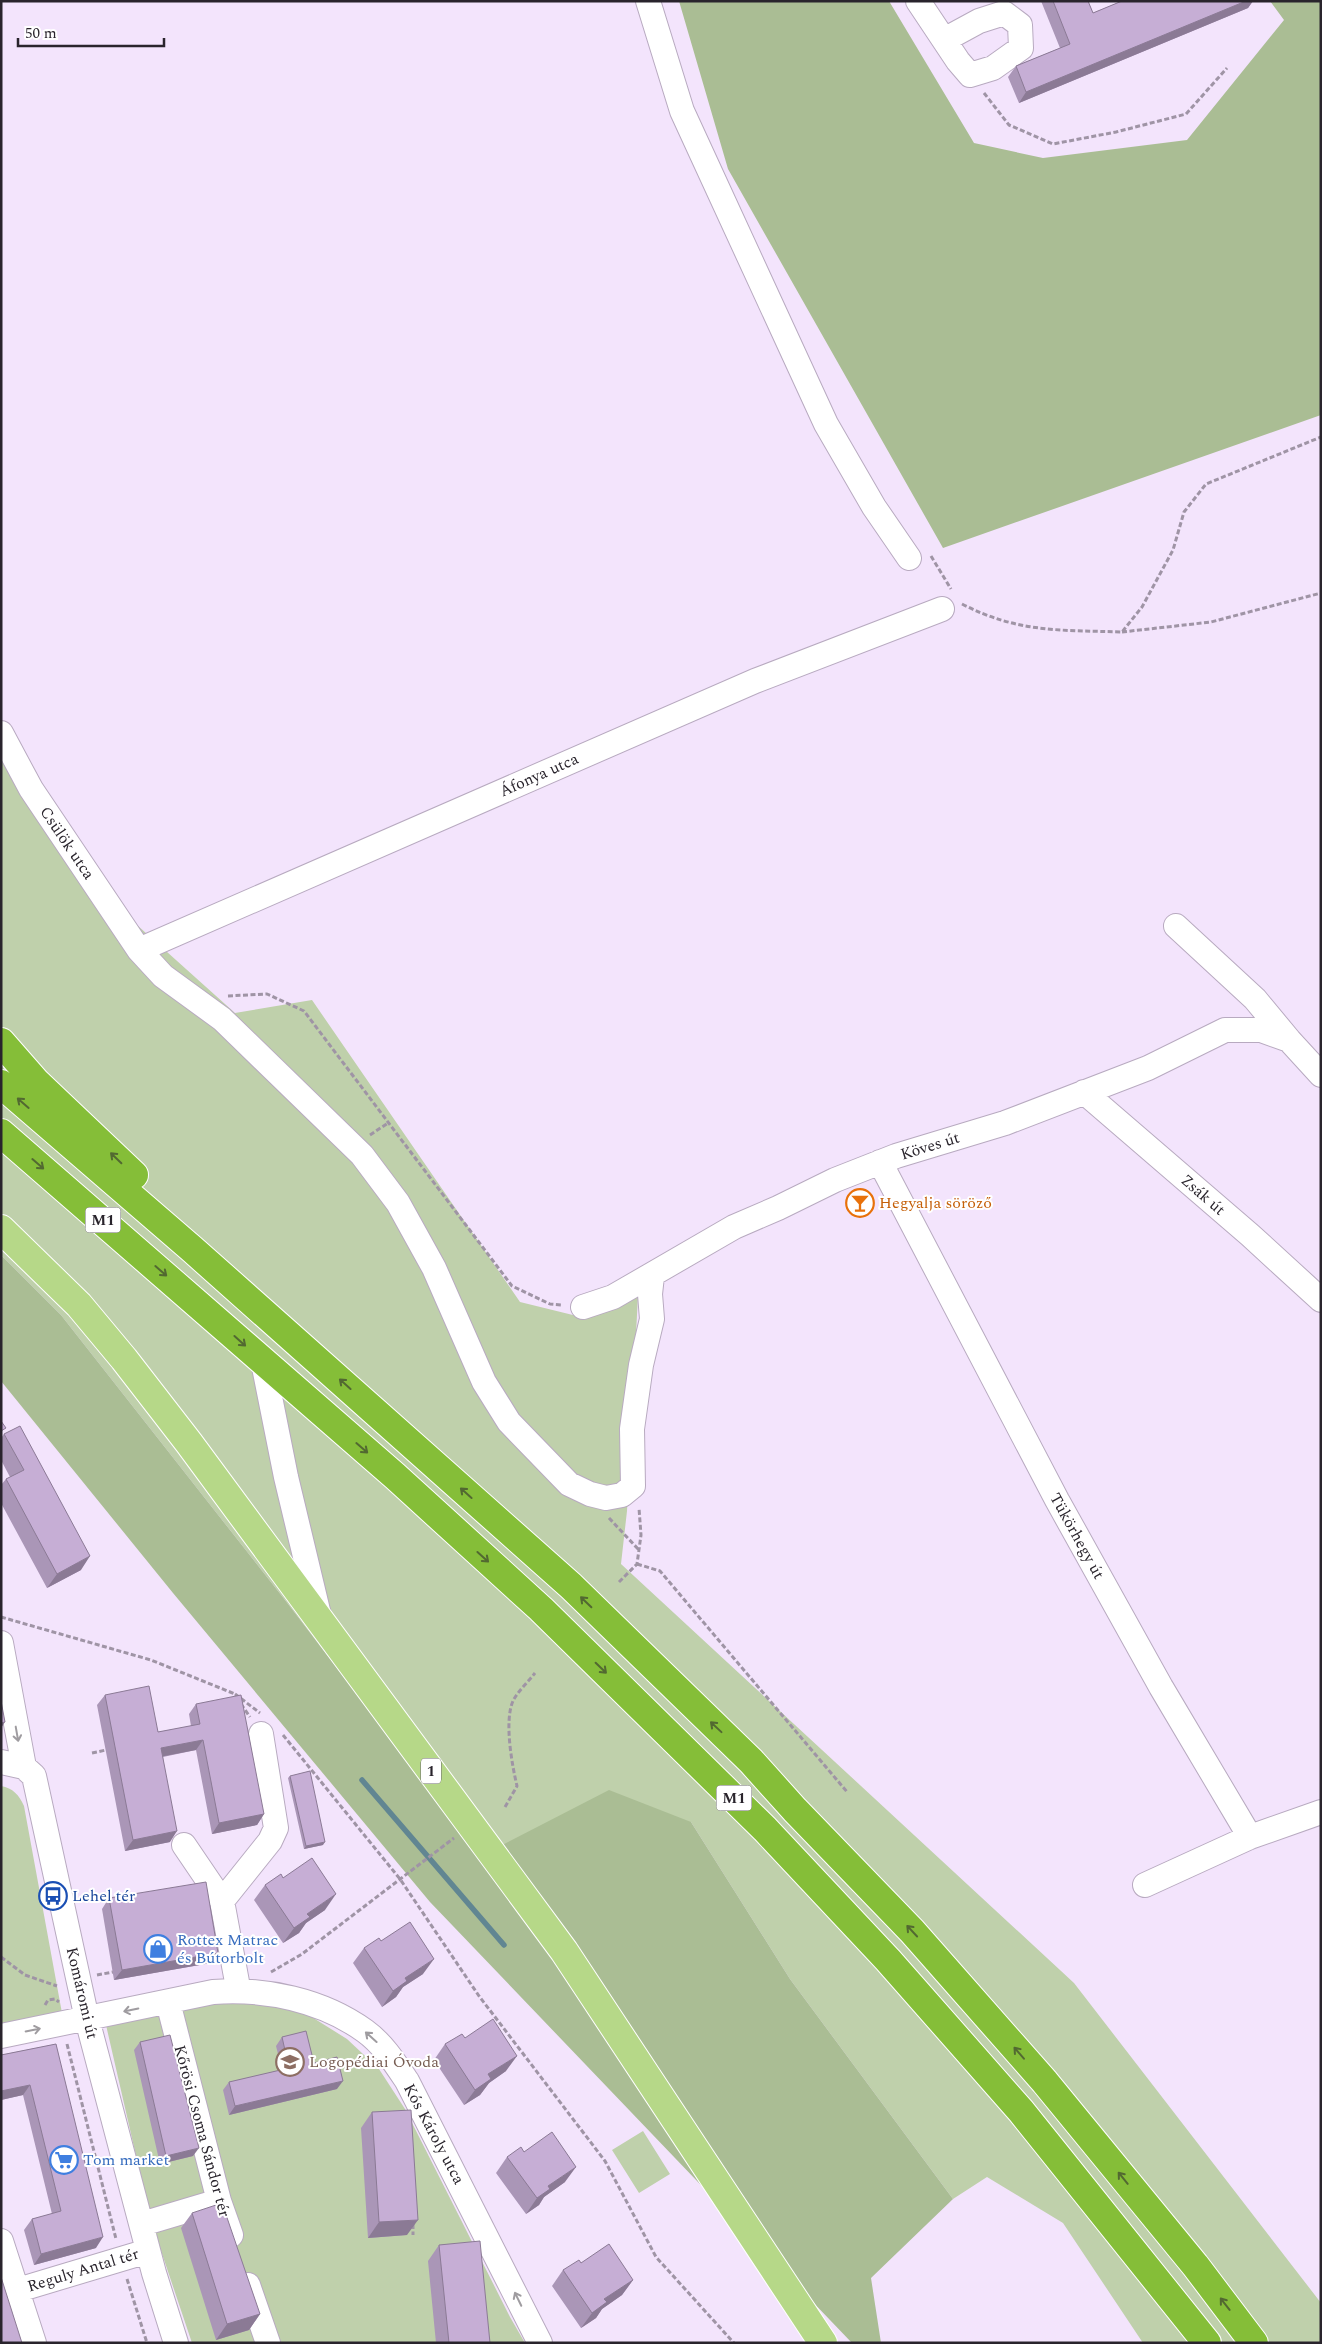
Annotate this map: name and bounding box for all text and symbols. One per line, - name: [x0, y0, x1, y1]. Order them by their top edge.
- scale bar: [18, 15, 164, 47]
- text: 50 m: [25, 22, 57, 45]
- street label: Áfonya utca: [495, 747, 583, 803]
- street label: Csülök utca: [34, 802, 101, 885]
- one-way arrow: [17, 1097, 30, 1108]
- street label: Köves út: [897, 1126, 963, 1166]
- one-way arrow: [110, 1152, 122, 1164]
- one-way arrow: [31, 1159, 44, 1170]
- street label: Zsák út: [1175, 1169, 1231, 1221]
- bar icon: Hegyalja söröző: [845, 1188, 875, 1218]
- place label: Hegyalja söröző: [879, 1191, 992, 1215]
- road number: M1: [86, 1208, 120, 1232]
- one-way arrow: [154, 1265, 167, 1276]
- one-way arrow: [234, 1335, 247, 1347]
- one-way arrow: [338, 1379, 351, 1390]
- one-way arrow: [356, 1442, 369, 1454]
- one-way arrow: [460, 1487, 473, 1498]
- street label: Tükörhegy út: [1043, 1489, 1111, 1584]
- one-way arrow: [477, 1551, 490, 1562]
- one-way arrow: [580, 1596, 593, 1608]
- one-way arrow: [595, 1662, 607, 1674]
- one-way arrow: [709, 1721, 722, 1733]
- one-way arrow: [13, 1726, 23, 1742]
- road number: 1: [421, 1758, 441, 1784]
- road number: M1: [716, 1786, 752, 1810]
- bus stop icon: Lehel tér: [38, 1881, 68, 1911]
- place label: Lehel tér: [72, 1884, 135, 1908]
- one-way arrow: [906, 1924, 917, 1937]
- place label: Rottex Matrac és Bútorbolt: [177, 1928, 278, 1970]
- shop icon: Rottex Matrac és Bútorbolt: [143, 1934, 173, 1964]
- street label: Komáromi út: [60, 1945, 104, 2042]
- one-way arrow: [124, 2006, 140, 2015]
- one-way arrow: [24, 2025, 40, 2034]
- one-way arrow: [364, 2031, 377, 2043]
- street label: Kőrösi Csoma Sándor tér: [167, 2042, 237, 2220]
- one-way arrow: [1013, 2046, 1025, 2059]
- school or university icon: Logopédiai Óvoda: [275, 2047, 305, 2077]
- place label: Logopédiai Óvoda: [309, 2050, 439, 2074]
- street label: Kós Károly utca: [397, 2079, 471, 2189]
- supermarket icon: Tom market: [49, 2145, 79, 2175]
- place label: Tom market: [83, 2148, 170, 2172]
- one-way arrow: [1117, 2171, 1128, 2184]
- street label: Reguly Antal tér: [24, 2242, 142, 2298]
- one-way arrow: [513, 2292, 522, 2307]
- one-way arrow: [1219, 2298, 1230, 2311]

